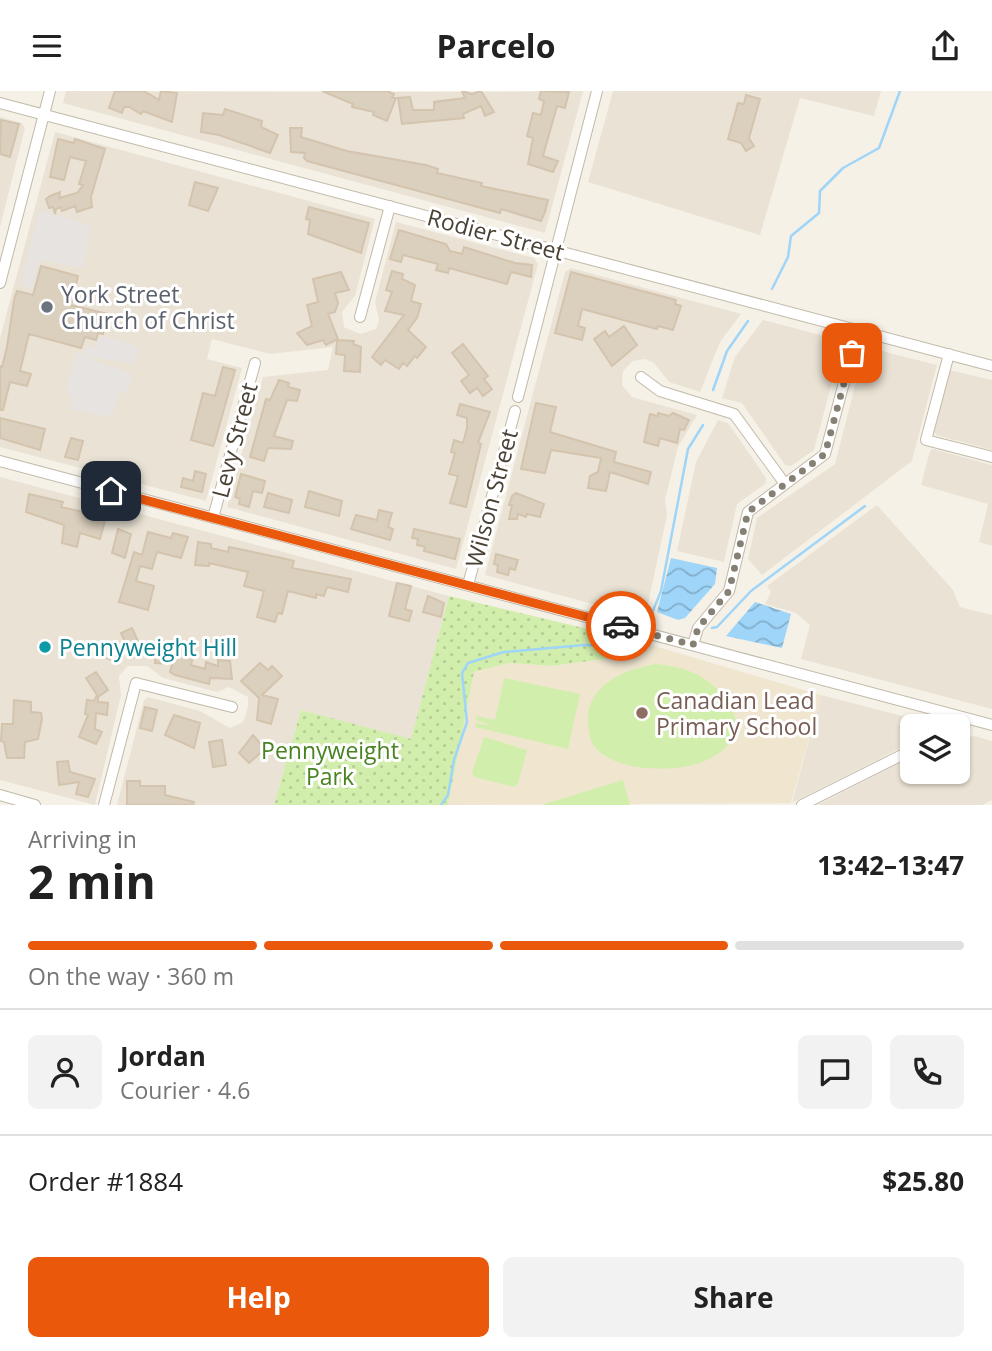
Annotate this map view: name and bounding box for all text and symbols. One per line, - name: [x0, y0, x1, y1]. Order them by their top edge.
- text: Parcelo: [437, 24, 555, 67]
- icon: menu: [28, 27, 66, 65]
- icon: share: [926, 27, 964, 65]
- street label: Rodier Street: [424, 200, 568, 268]
- place label: York Street Church of Christ: [61, 278, 235, 336]
- marker: York Street Church of Christ: [39, 299, 55, 315]
- pin: [822, 323, 882, 383]
- icon: bag: [833, 334, 871, 372]
- street label: Levy Street: [203, 379, 265, 501]
- street label: Wilson Street: [457, 425, 525, 571]
- pin: [81, 461, 141, 521]
- icon: home: [92, 472, 130, 510]
- courier: [586, 591, 656, 661]
- icon: car: [602, 607, 640, 645]
- place label: Pennyweight Hill: [59, 631, 237, 663]
- marker: Pennyweight Hill: [37, 639, 53, 655]
- place label: Canadian Lead Primary School: [656, 684, 817, 742]
- marker: Canadian Lead Primary School: [634, 705, 650, 721]
- map controls: [900, 714, 970, 784]
- button: layers: [900, 714, 970, 784]
- park label: Pennyweight Park: [261, 734, 399, 792]
- text: Arriving in: [28, 823, 137, 855]
- text: 13:42–13:47: [817, 847, 964, 883]
- text: 2 min: [28, 850, 156, 912]
- text: On the way · 360 m: [28, 960, 234, 992]
- button: person: [28, 1035, 102, 1109]
- button: chat: [798, 1035, 872, 1109]
- button: phone: [890, 1035, 964, 1109]
- text: Jordan: [120, 1038, 206, 1074]
- text: Courier · 4.6: [120, 1074, 250, 1106]
- text: Order #1884: [28, 1163, 183, 1199]
- text: $25.80: [882, 1163, 964, 1199]
- button: Help: [28, 1257, 489, 1337]
- button: Share: [503, 1257, 964, 1337]

